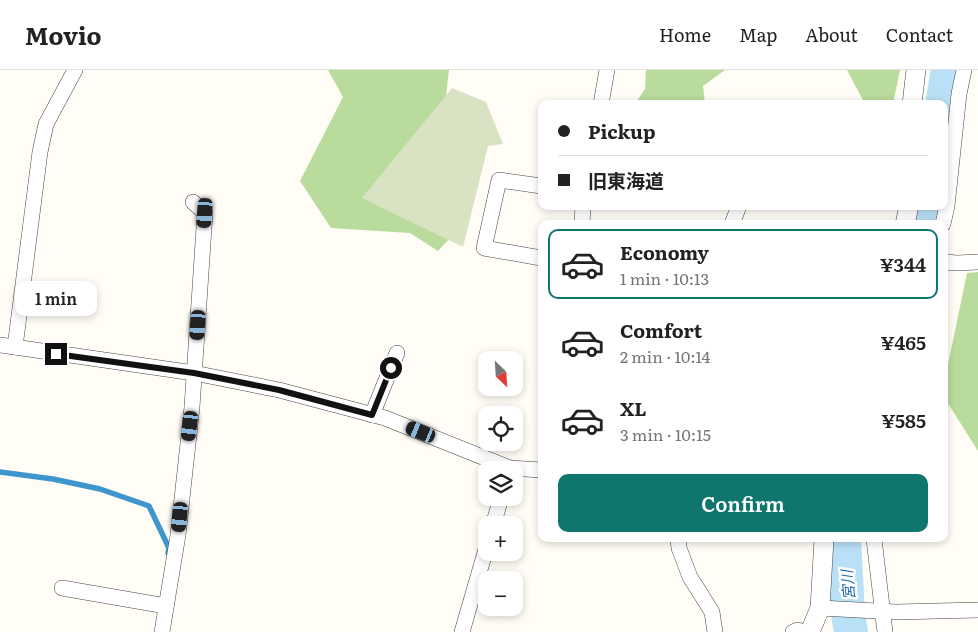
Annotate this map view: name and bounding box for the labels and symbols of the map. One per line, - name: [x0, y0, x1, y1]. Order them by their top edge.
- car: [196, 198, 213, 228]
- callout: 1 min: [15, 282, 97, 316]
- car: [189, 310, 206, 340]
- route end: [45, 343, 67, 365]
- north arrow: [478, 351, 522, 396]
- route start: [380, 357, 402, 379]
- car: [180, 410, 199, 442]
- car: [404, 419, 437, 445]
- car: [170, 501, 189, 533]
- water label: 宮川: [834, 567, 860, 601]

